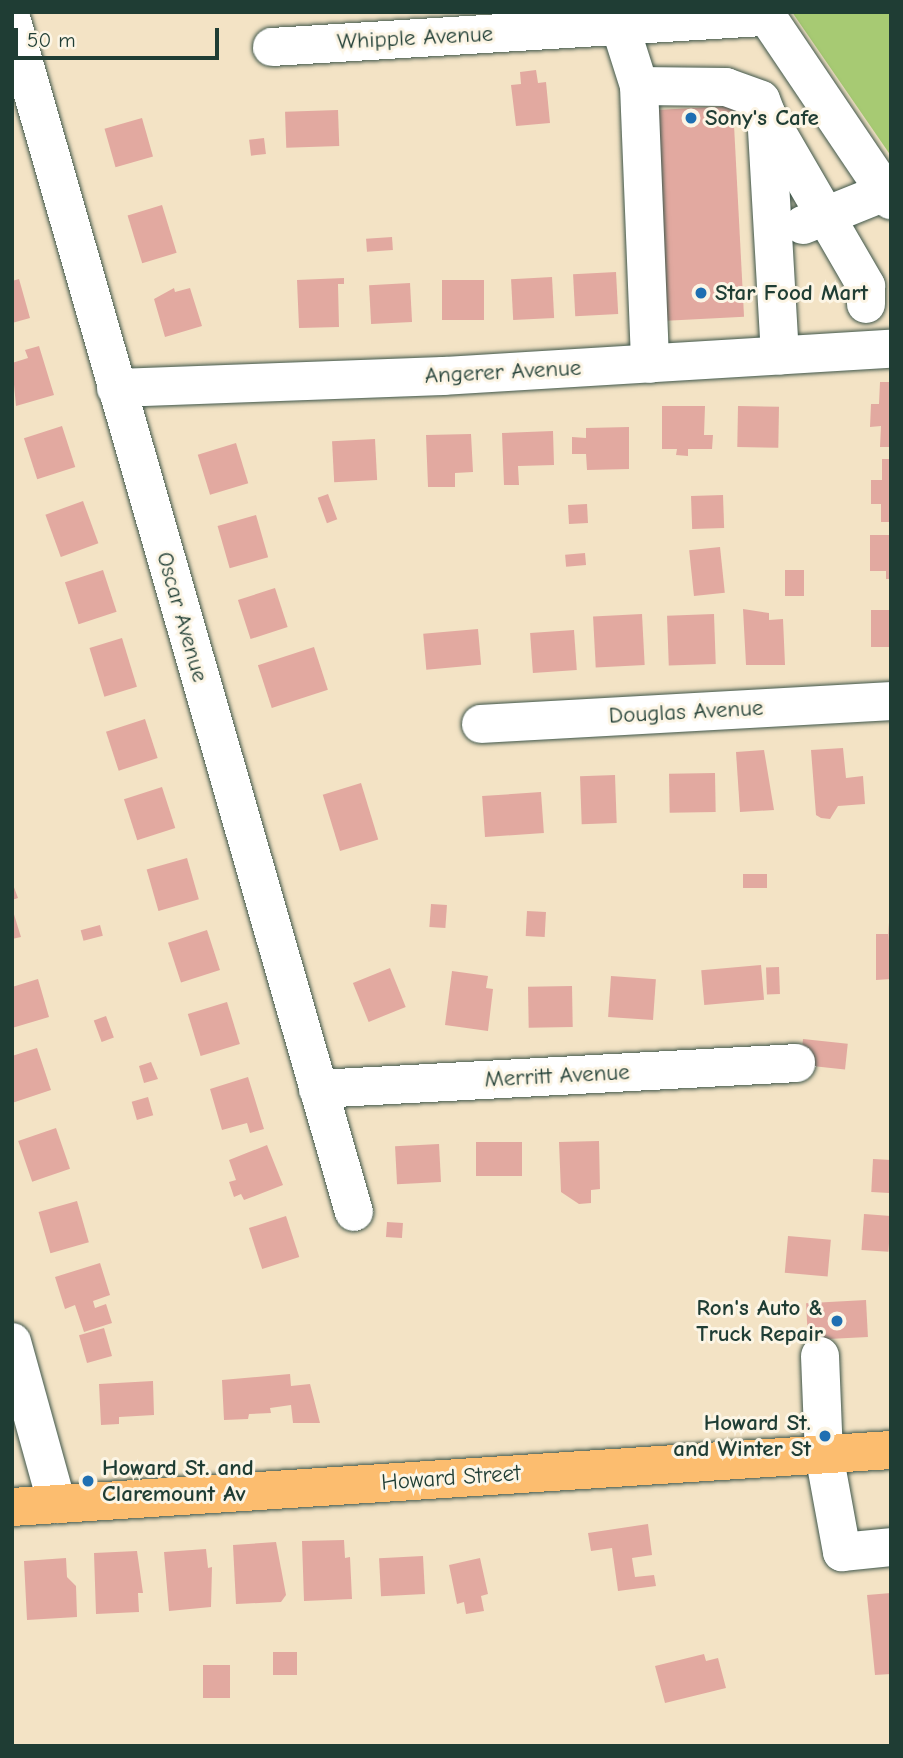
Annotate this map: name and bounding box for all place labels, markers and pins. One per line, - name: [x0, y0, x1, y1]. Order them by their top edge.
- place label: Sony's Cafe: [705, 104, 819, 132]
- marker: Sony's Cafe: [683, 110, 699, 126]
- place label: Star Food Mart: [715, 279, 868, 307]
- marker: Star Food Mart: [693, 285, 709, 301]
- place label: Ron's Auto & Truck Repair: [696, 1294, 823, 1348]
- marker: Ron's Auto & Truck Repair: [829, 1313, 845, 1329]
- place label: Howard St. and Winter St: [673, 1409, 811, 1463]
- marker: Howard St. and Winter St: [817, 1428, 833, 1444]
- place label: Howard St. and Claremount Av: [102, 1454, 254, 1508]
- marker: Howard St. and Claremount Av: [80, 1473, 96, 1489]

